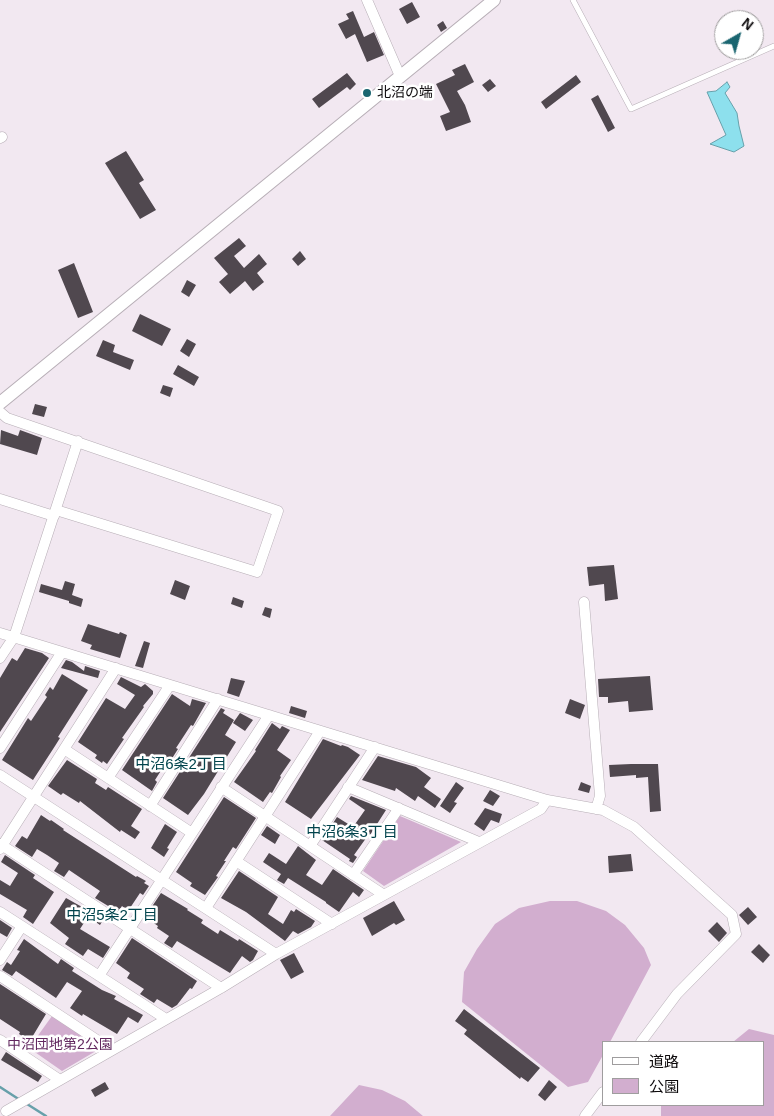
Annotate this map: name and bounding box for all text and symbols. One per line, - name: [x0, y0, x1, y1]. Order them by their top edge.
- north arrow: [714, 10, 764, 60]
- text: N: [739, 15, 757, 33]
- place label: 北沼の端: [377, 85, 433, 101]
- marker: 北沼の端: [361, 87, 373, 99]
- district label: 中沼6条2丁目: [135, 756, 227, 774]
- district label: 中沼6条3丁目: [306, 824, 398, 842]
- district label: 中沼5条2丁目: [66, 907, 158, 925]
- park label: 中沼団地第2公園: [7, 1037, 113, 1053]
- legend: [602, 1041, 764, 1106]
- text: 道路: [649, 1053, 679, 1070]
- text: 公園: [649, 1078, 679, 1095]

